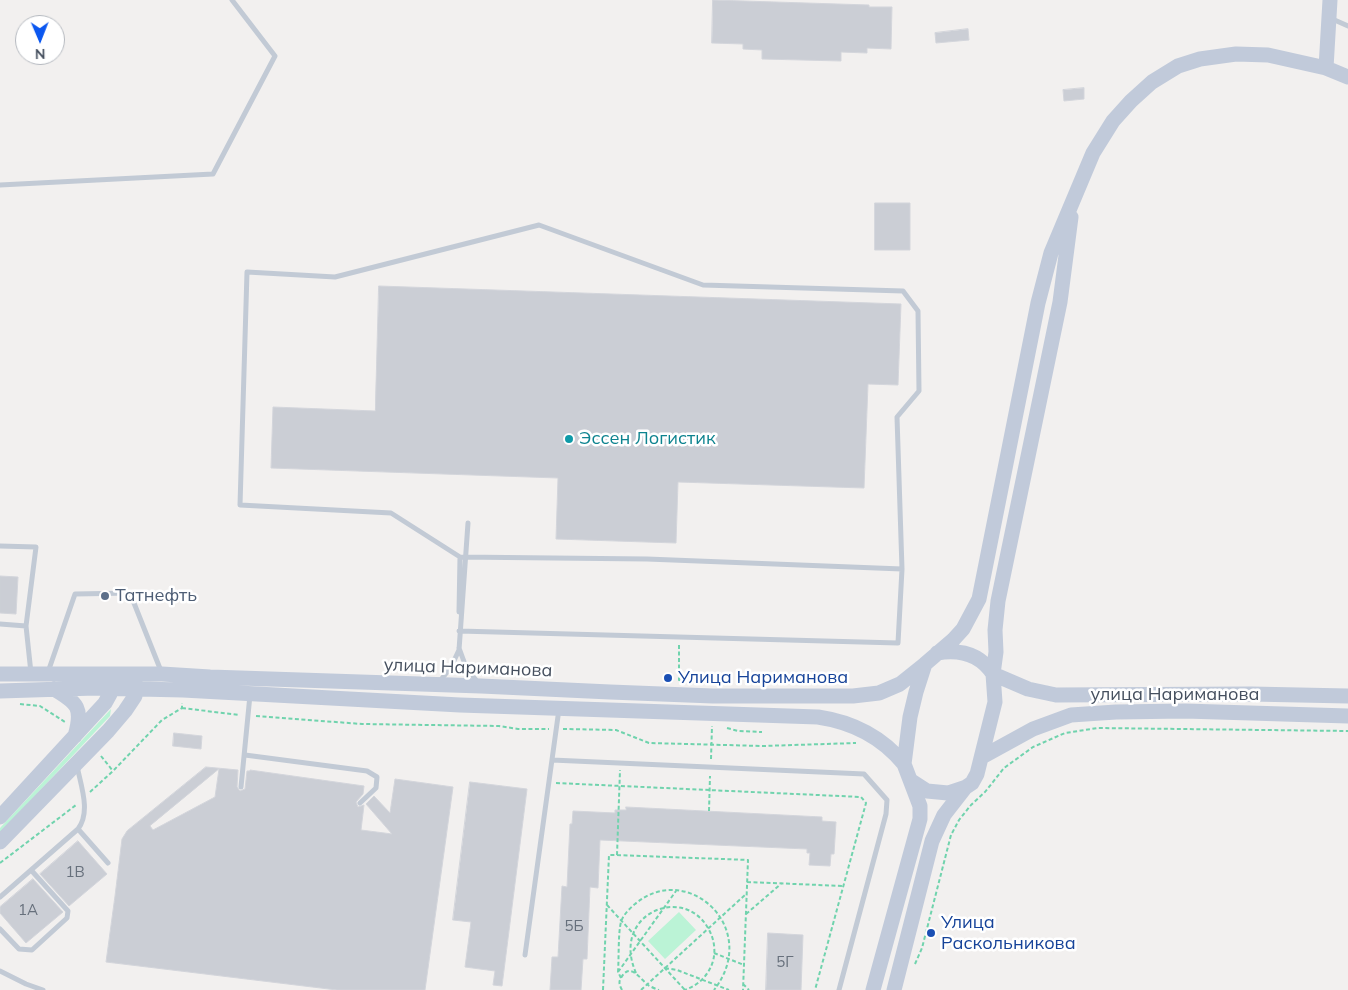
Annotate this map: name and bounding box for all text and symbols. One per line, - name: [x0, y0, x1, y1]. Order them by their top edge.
- north arrow: [15, 15, 65, 65]
- text: N: [35, 45, 46, 63]
- place label: Эссен Логистик: [579, 428, 716, 450]
- marker: Эссен Логистик: [563, 433, 575, 445]
- place label: Татнефть: [115, 585, 197, 607]
- marker: Татнефть: [99, 590, 111, 602]
- street label: улица Нариманова: [383, 654, 553, 682]
- place label: Улица Нариманова: [678, 667, 848, 689]
- marker: Улица Нариманова: [662, 672, 674, 684]
- street label: улица Нариманова: [1091, 684, 1259, 706]
- house number: 1В: [65, 863, 85, 881]
- house number: 1А: [18, 901, 38, 919]
- place label: Улица Раскольникова: [941, 912, 1076, 954]
- house number: 5Б: [564, 917, 584, 935]
- marker: Улица Раскольникова: [925, 927, 937, 939]
- house number: 5Г: [776, 953, 794, 971]

